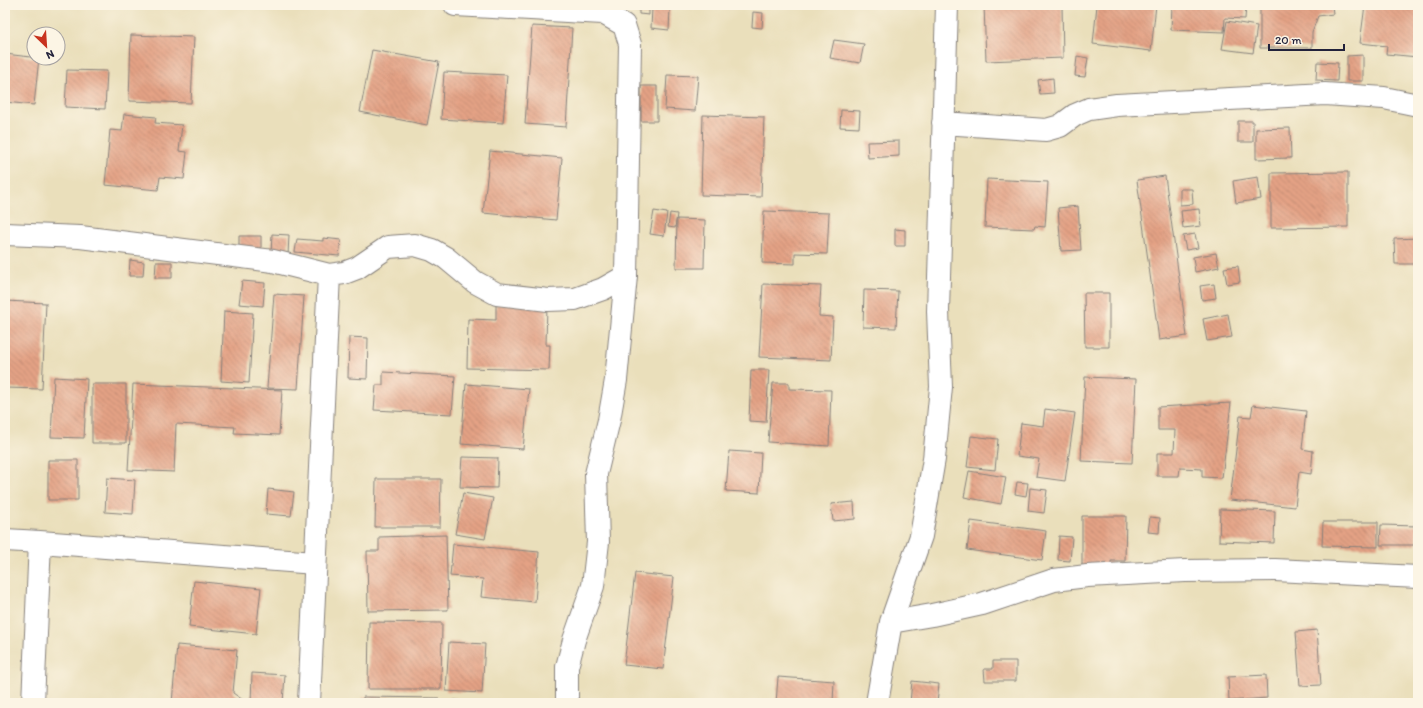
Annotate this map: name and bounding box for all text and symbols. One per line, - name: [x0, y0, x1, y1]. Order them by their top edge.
- north arrow: [26, 26, 66, 66]
- scale bar: [1269, 26, 1344, 52]
- text: 20 m: [1275, 33, 1302, 47]
- text: N: [44, 47, 56, 62]

